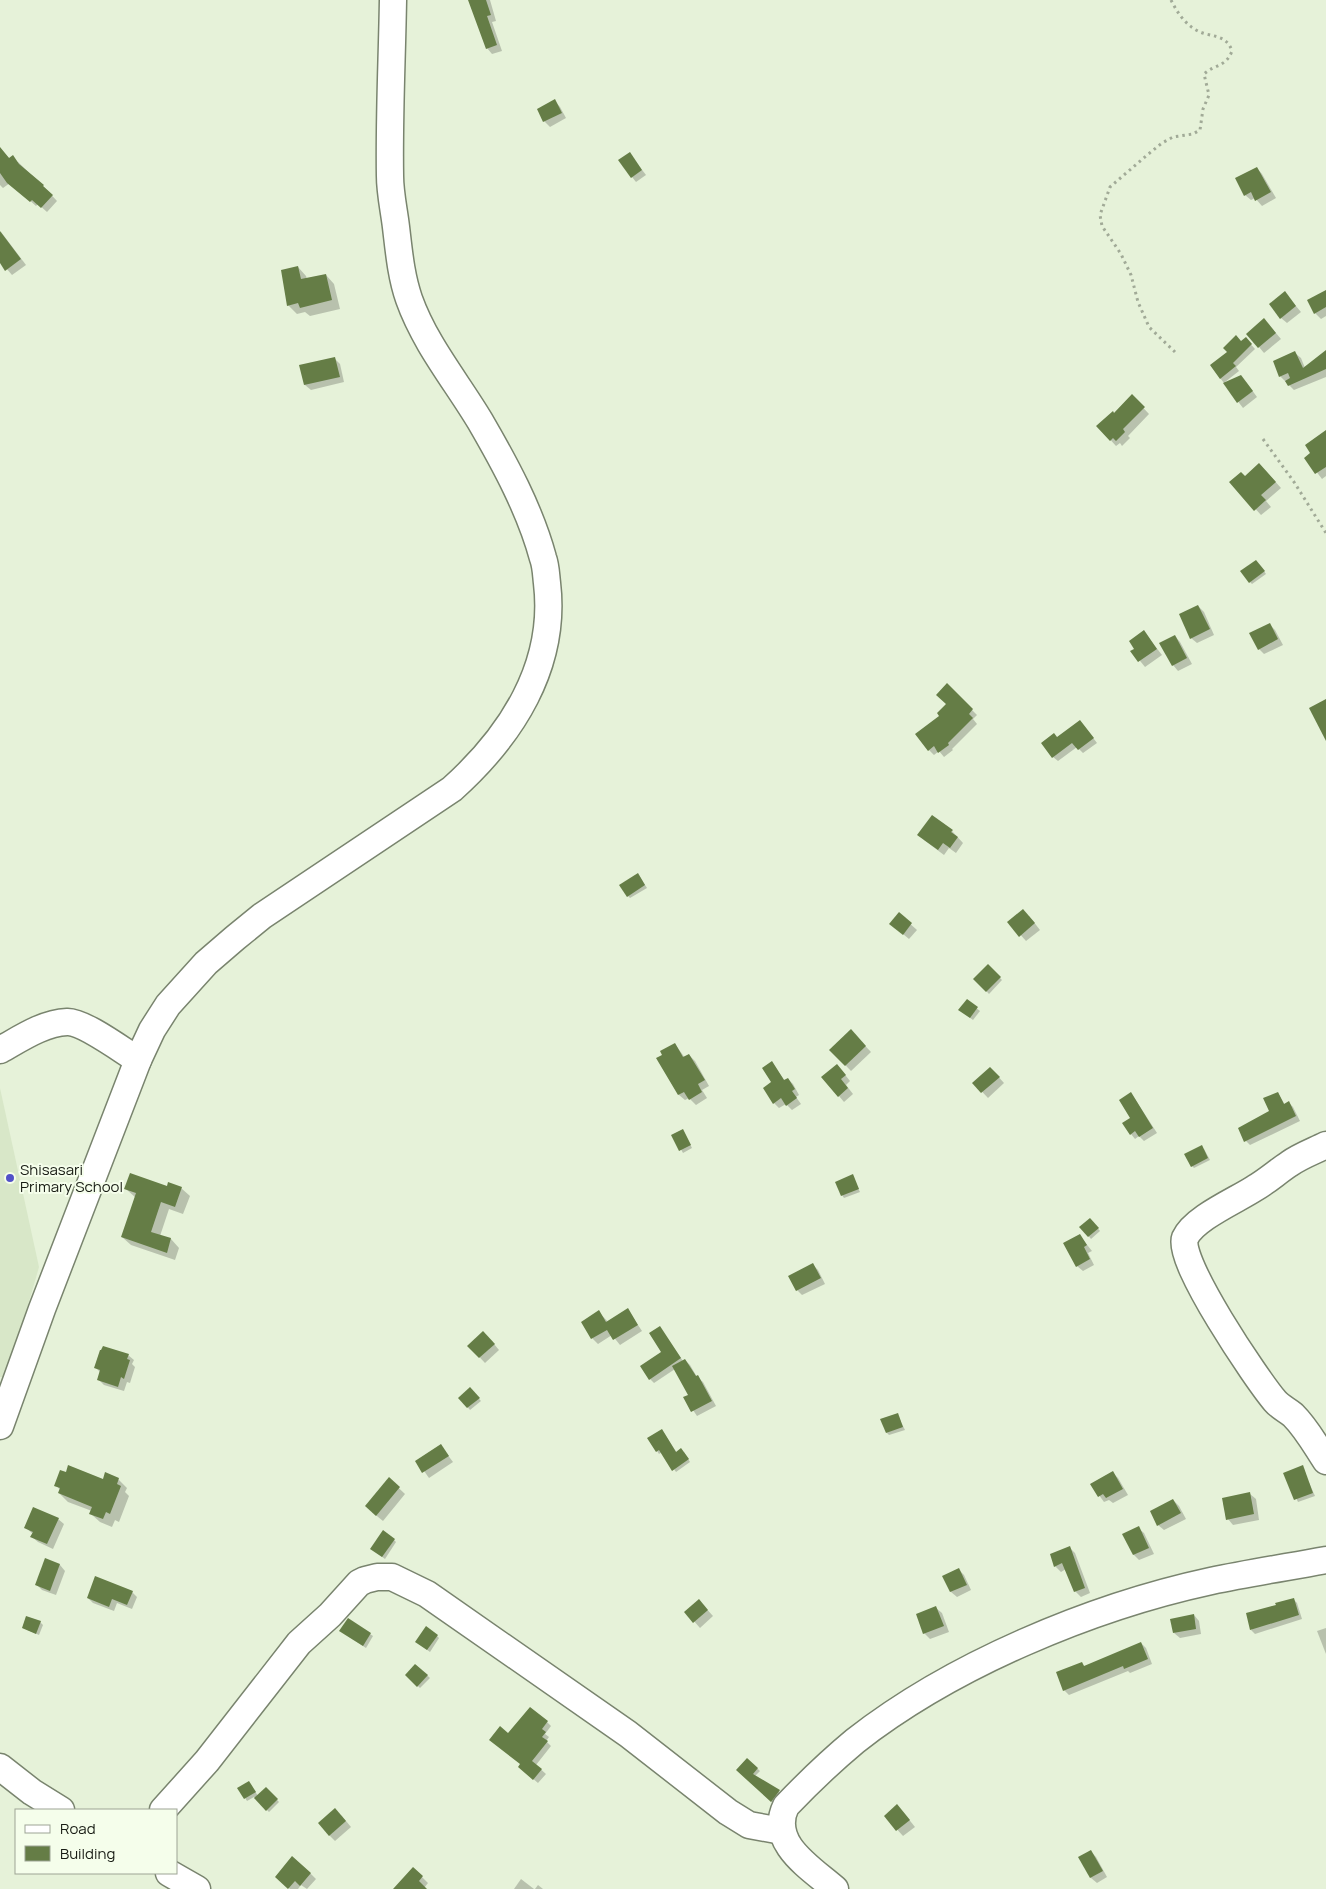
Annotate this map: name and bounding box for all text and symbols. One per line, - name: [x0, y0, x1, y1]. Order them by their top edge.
- place label: Shisasari Primary School: [20, 1159, 123, 1197]
- marker: Shisasari Primary School: [4, 1172, 16, 1184]
- legend: [15, 1809, 178, 1874]
- text: Road: [60, 1818, 96, 1839]
- text: Building: [60, 1843, 115, 1864]

